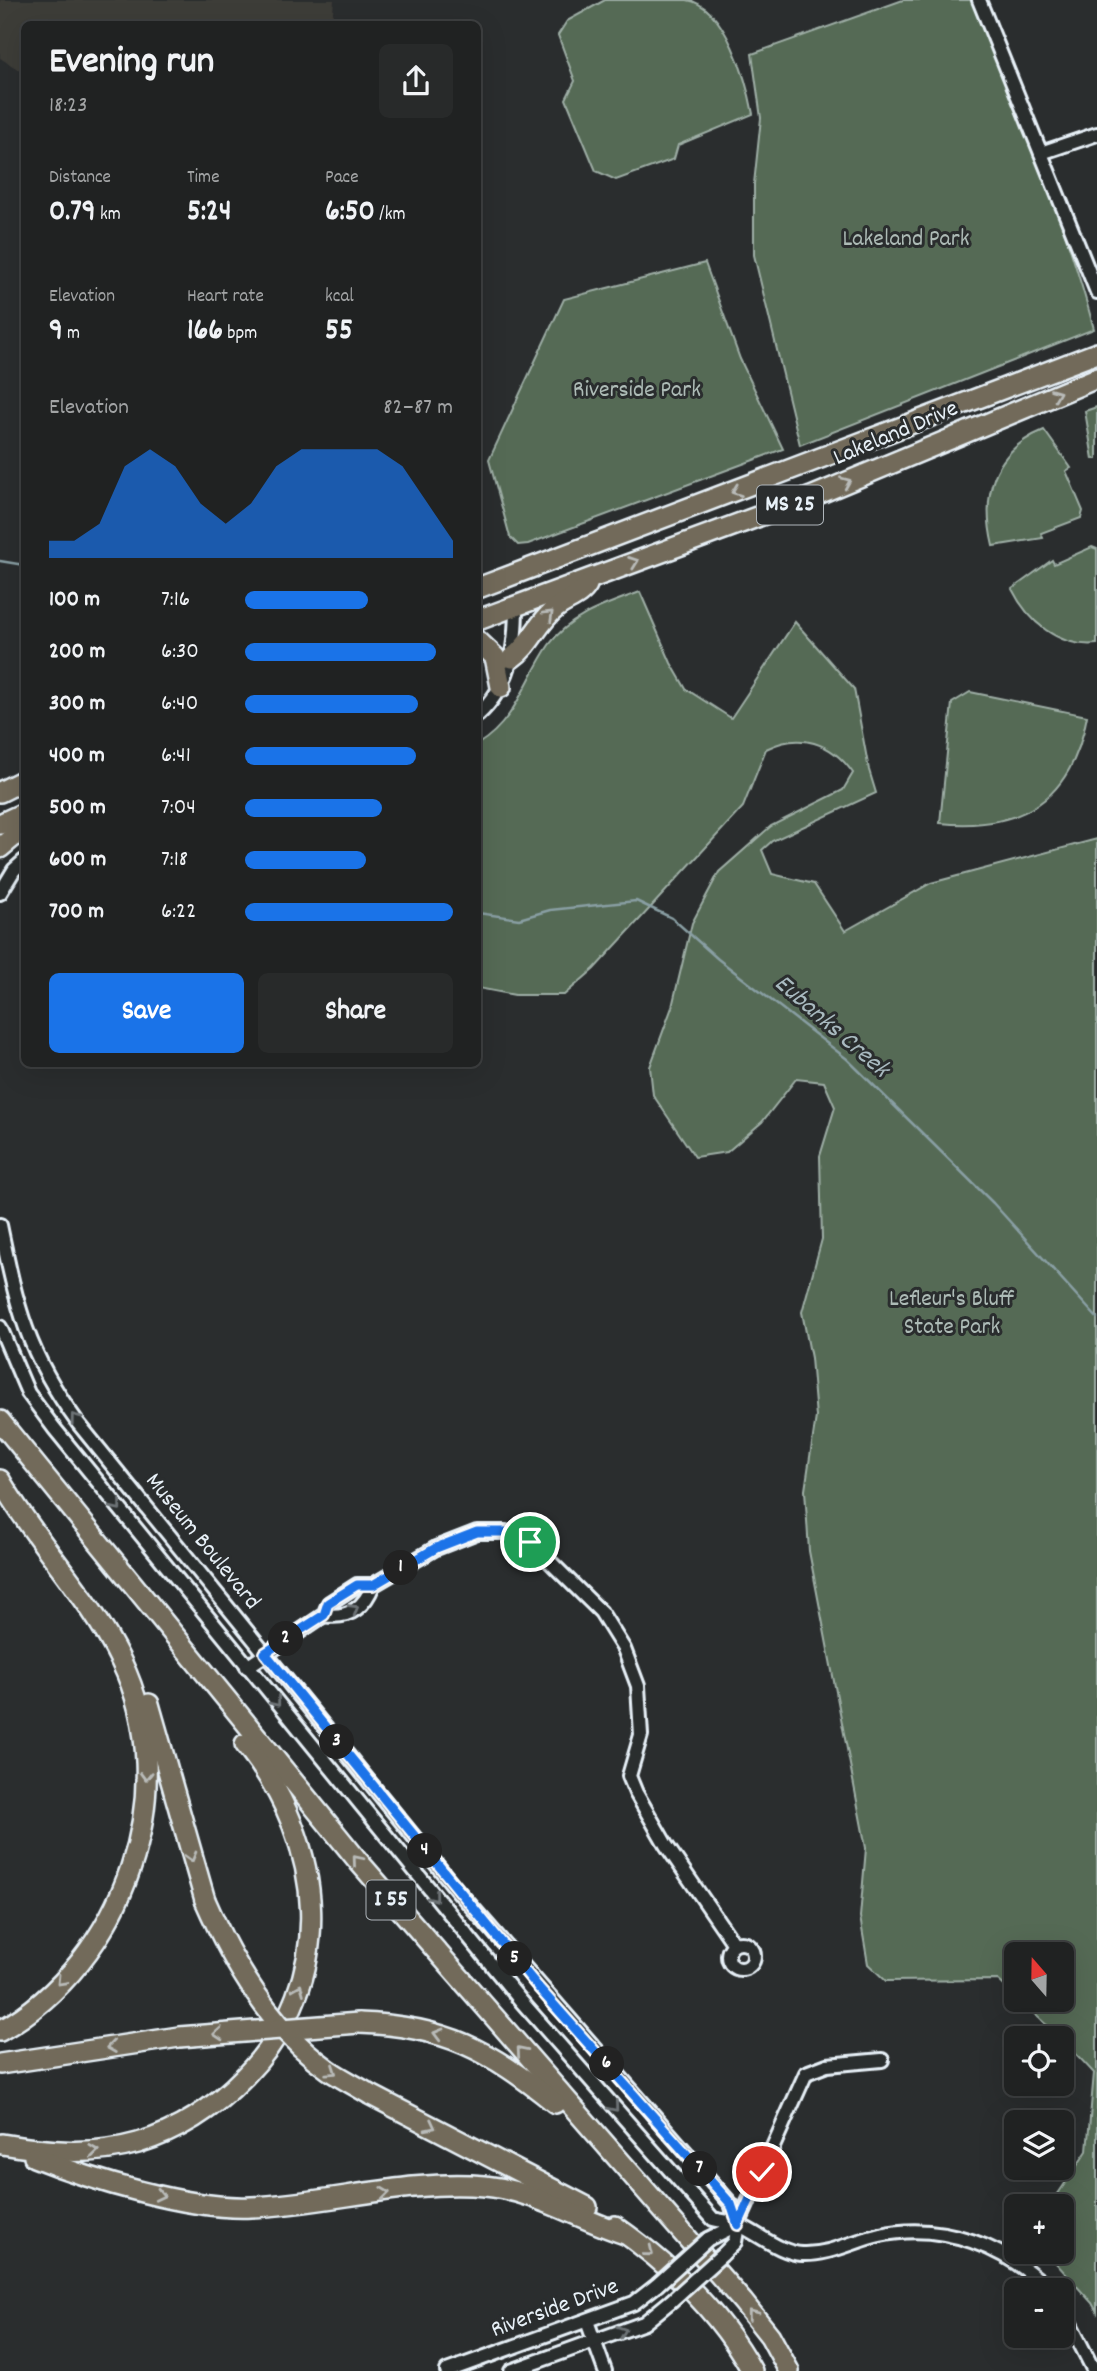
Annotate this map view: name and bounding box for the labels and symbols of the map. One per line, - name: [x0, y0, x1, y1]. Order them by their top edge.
- park label: Lakeland Park: [842, 223, 970, 257]
- park label: Riverside Park: [573, 374, 701, 408]
- one-way arrow: [1050, 389, 1062, 403]
- street label: Lakeland Drive: [828, 392, 964, 476]
- one-way arrow: [839, 476, 852, 490]
- one-way arrow: [731, 483, 743, 497]
- road number: MS 25: [757, 485, 823, 524]
- one-way arrow: [627, 556, 639, 570]
- one-way arrow: [541, 611, 554, 624]
- water label: Eubanks Creek: [765, 966, 899, 1089]
- park label: Lefleur's Bluff State Park: [889, 1283, 1015, 1345]
- one-way arrow: [70, 1413, 83, 1426]
- street label: Museum Boulevard: [136, 1466, 268, 1618]
- one-way arrow: [109, 1497, 121, 1510]
- pin: [500, 1512, 560, 1572]
- pin: 1: [384, 1550, 418, 1586]
- one-way arrow: [347, 1605, 360, 1618]
- pin: 2: [268, 1622, 304, 1656]
- one-way arrow: [267, 1694, 280, 1706]
- pin: 3: [320, 1724, 354, 1760]
- one-way arrow: [138, 1772, 154, 1782]
- pin: 4: [408, 1834, 442, 1868]
- one-way arrow: [182, 1851, 197, 1863]
- one-way arrow: [353, 1855, 365, 1868]
- road number: I 55: [366, 1881, 416, 1920]
- one-way arrow: [426, 1890, 439, 1902]
- pin: 5: [498, 1941, 532, 1976]
- north arrow: [1004, 1942, 1074, 2012]
- one-way arrow: [57, 1973, 70, 1986]
- one-way arrow: [291, 1983, 305, 1995]
- one-way arrow: [212, 2026, 223, 2041]
- one-way arrow: [432, 2028, 444, 2043]
- one-way arrow: [105, 2039, 117, 2054]
- one-way arrow: [517, 2046, 529, 2059]
- pin: 6: [590, 2046, 624, 2082]
- one-way arrow: [324, 2063, 337, 2075]
- one-way arrow: [606, 2099, 618, 2112]
- one-way arrow: [424, 2117, 436, 2131]
- pin: [732, 2142, 792, 2202]
- one-way arrow: [88, 2143, 99, 2158]
- pin: 7: [682, 2152, 718, 2186]
- one-way arrow: [379, 2185, 391, 2200]
- one-way arrow: [153, 2187, 165, 2201]
- one-way arrow: [641, 2243, 653, 2256]
- street label: Riverside Drive: [486, 2270, 624, 2348]
- one-way arrow: [748, 2309, 761, 2322]
- one-way arrow: [615, 2325, 627, 2339]

